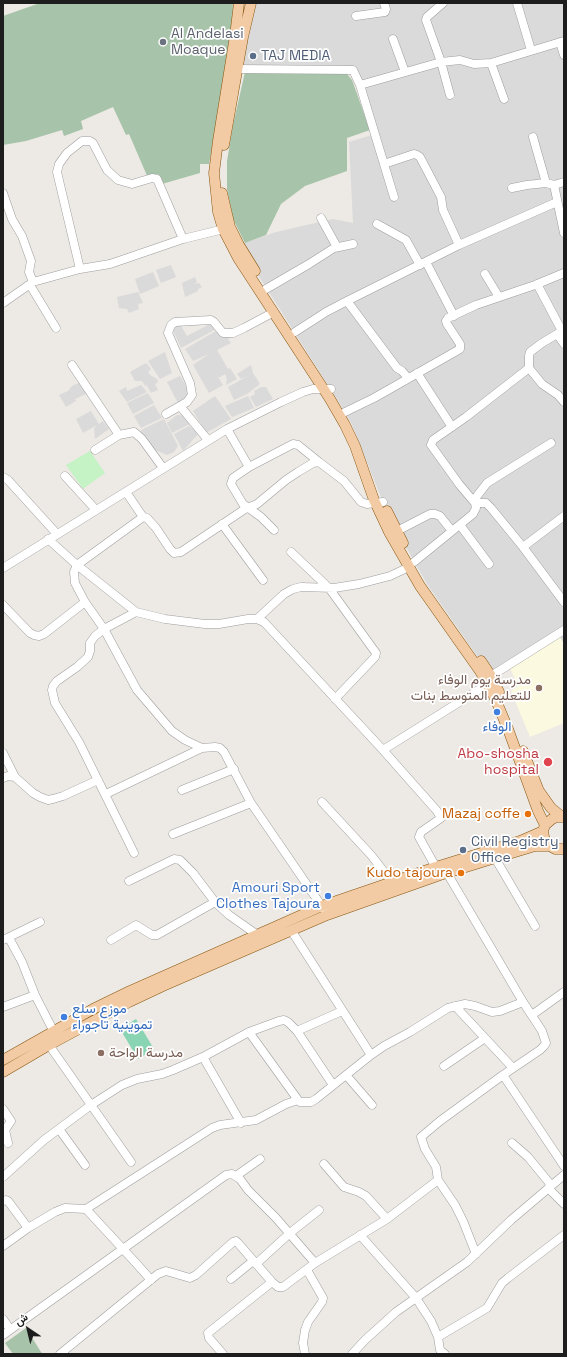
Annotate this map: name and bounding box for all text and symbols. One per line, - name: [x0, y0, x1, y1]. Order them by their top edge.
- place label: Al Andelasi Moaque: [171, 26, 244, 58]
- marker: Al Andelasi Moaque: [158, 37, 168, 47]
- place label: TAJ MEDIA: [261, 48, 330, 64]
- marker: TAJ MEDIA: [248, 51, 258, 61]
- place label: مدرسة يوم الوفاء للتعليم المتوسط بنات: [411, 672, 531, 704]
- marker: مدرسة يوم الوفاء للتعليم المتوسط بنات: [534, 683, 544, 693]
- marker: الوفاء: [492, 707, 502, 717]
- place label: الوفاء: [482, 719, 512, 735]
- place label: Abo-shosha hospital: [458, 746, 539, 778]
- marker: Abo-shosha hospital: [542, 756, 554, 768]
- place label: Mazaj coffe: [442, 806, 520, 822]
- marker: Mazaj coffe: [523, 809, 533, 819]
- place label: Civil Registry Office: [471, 834, 558, 866]
- marker: Civil Registry Office: [458, 845, 468, 855]
- place label: Kudo tajoura: [367, 865, 453, 881]
- marker: Kudo tajoura: [456, 868, 466, 878]
- place label: Amouri Sport Clothes Tajoura: [216, 880, 320, 912]
- marker: Amouri Sport Clothes Tajoura: [323, 891, 333, 901]
- place label: موزع سلع تموينية تاجوراء: [72, 1001, 152, 1034]
- marker: موزع سلع تموينية تاجوراء: [59, 1012, 69, 1022]
- place label: مدرسة الواحة: [109, 1045, 183, 1061]
- marker: مدرسة الواحة: [96, 1048, 106, 1058]
- north arrow: [8, 1309, 48, 1349]
- text: ش: [12, 1310, 31, 1329]

